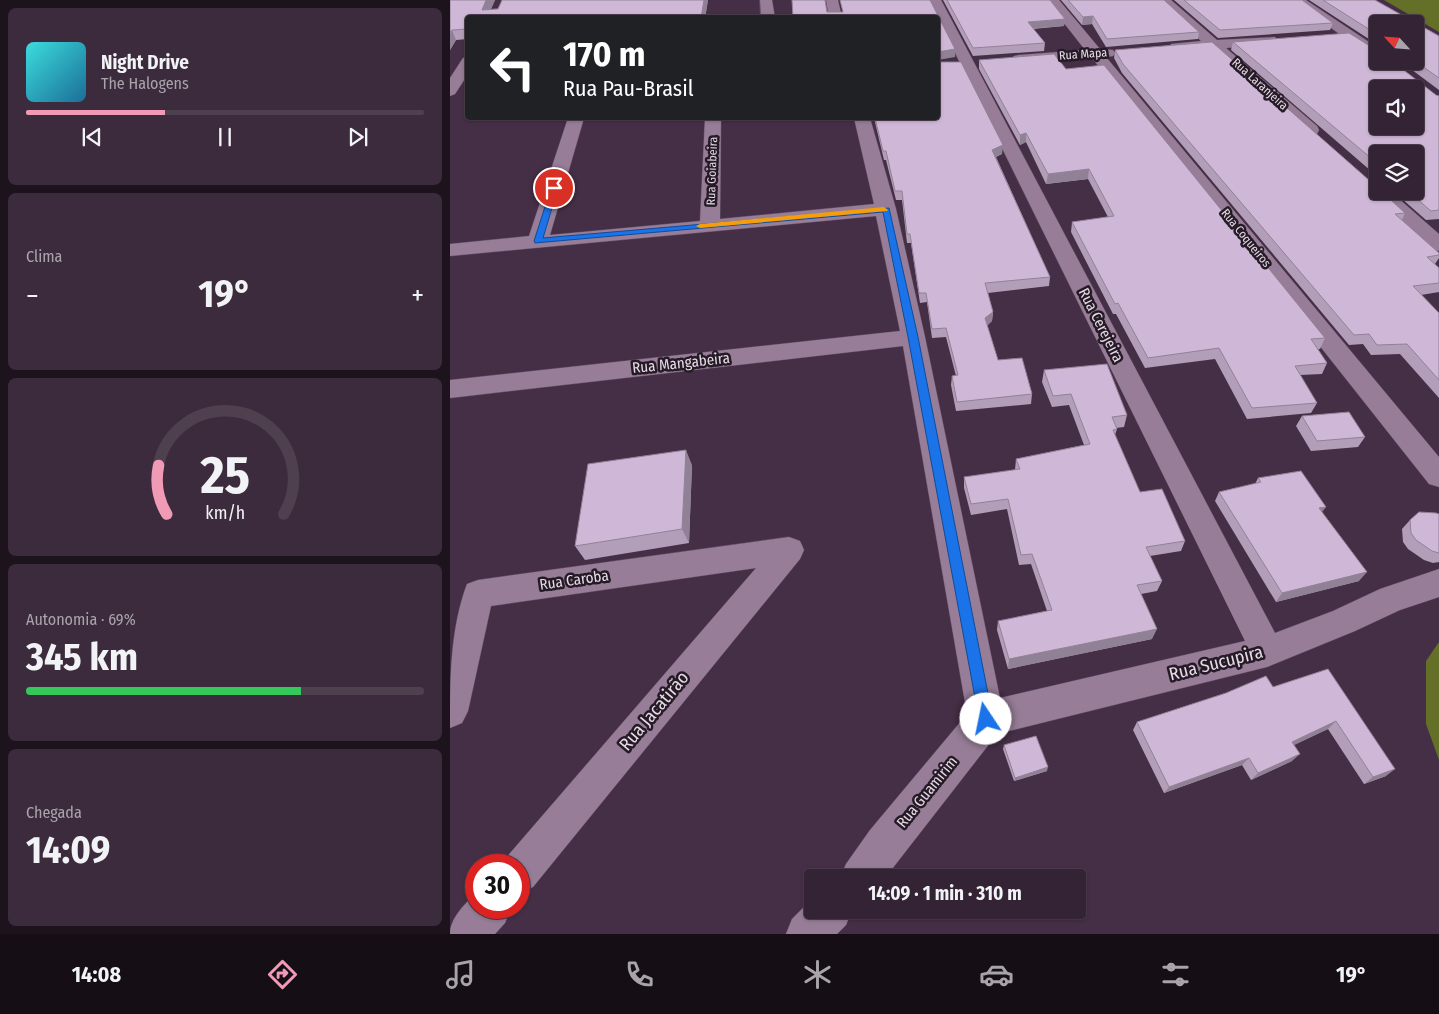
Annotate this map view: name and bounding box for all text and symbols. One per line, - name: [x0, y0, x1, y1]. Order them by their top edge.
- north arrow: [1369, 15, 1424, 70]
- map controls: [1369, 15, 1424, 200]
- text: 170 m: [563, 33, 646, 75]
- icon: left: [480, 35, 545, 100]
- street label: Rua Mapa: [1059, 45, 1108, 63]
- text: Night Drive: [101, 51, 189, 74]
- street label: Rua Laranjeira: [1229, 55, 1291, 113]
- text: The Halogens: [101, 74, 189, 93]
- text: Rua Pau-Brasil: [563, 75, 694, 102]
- button: sound: [1369, 80, 1424, 135]
- icon: previous: [78, 123, 106, 151]
- icon: pause: [211, 123, 239, 151]
- icon: next: [344, 123, 372, 151]
- street label: Rua Goiabeira: [704, 136, 720, 206]
- button: layers: [1369, 145, 1424, 200]
- pin: [533, 167, 575, 209]
- icon: arrive: [540, 174, 568, 202]
- street label: Rua Coqueiros: [1218, 206, 1274, 270]
- text: Clima: [26, 247, 62, 266]
- text: 19°: [198, 271, 252, 317]
- text: −: [26, 279, 39, 312]
- text: +: [411, 279, 424, 312]
- street label: Rua Cerejeira: [1075, 285, 1127, 365]
- street label: Rua Mangabeira: [631, 349, 731, 377]
- text: 25: [199, 444, 250, 507]
- text: km/h: [205, 502, 245, 524]
- street label: Rua Caroba: [538, 566, 610, 594]
- text: Autonomia · 69%: [26, 610, 136, 629]
- text: 345 km: [26, 634, 138, 680]
- street label: Rua Sucupira: [1167, 641, 1266, 685]
- street label: Rua Jacatirão: [614, 667, 694, 755]
- position arrow: [959, 692, 1011, 744]
- street label: Rua Guamirim: [893, 753, 961, 831]
- text: Chegada: [26, 803, 82, 822]
- text: 14:09: [26, 827, 110, 873]
- speed limit sign: 30: [465, 854, 530, 919]
- text: 14:09 · 1 min · 310 m: [868, 882, 1022, 905]
- icon: directions: [265, 957, 300, 992]
- icon: music: [443, 957, 478, 992]
- icon: phone: [622, 957, 657, 992]
- icon: climate: [800, 957, 835, 992]
- icon: car: [979, 957, 1014, 992]
- icon: filters: [1158, 957, 1193, 992]
- text: 14:08: [72, 961, 121, 988]
- text: 19°: [1336, 961, 1367, 988]

